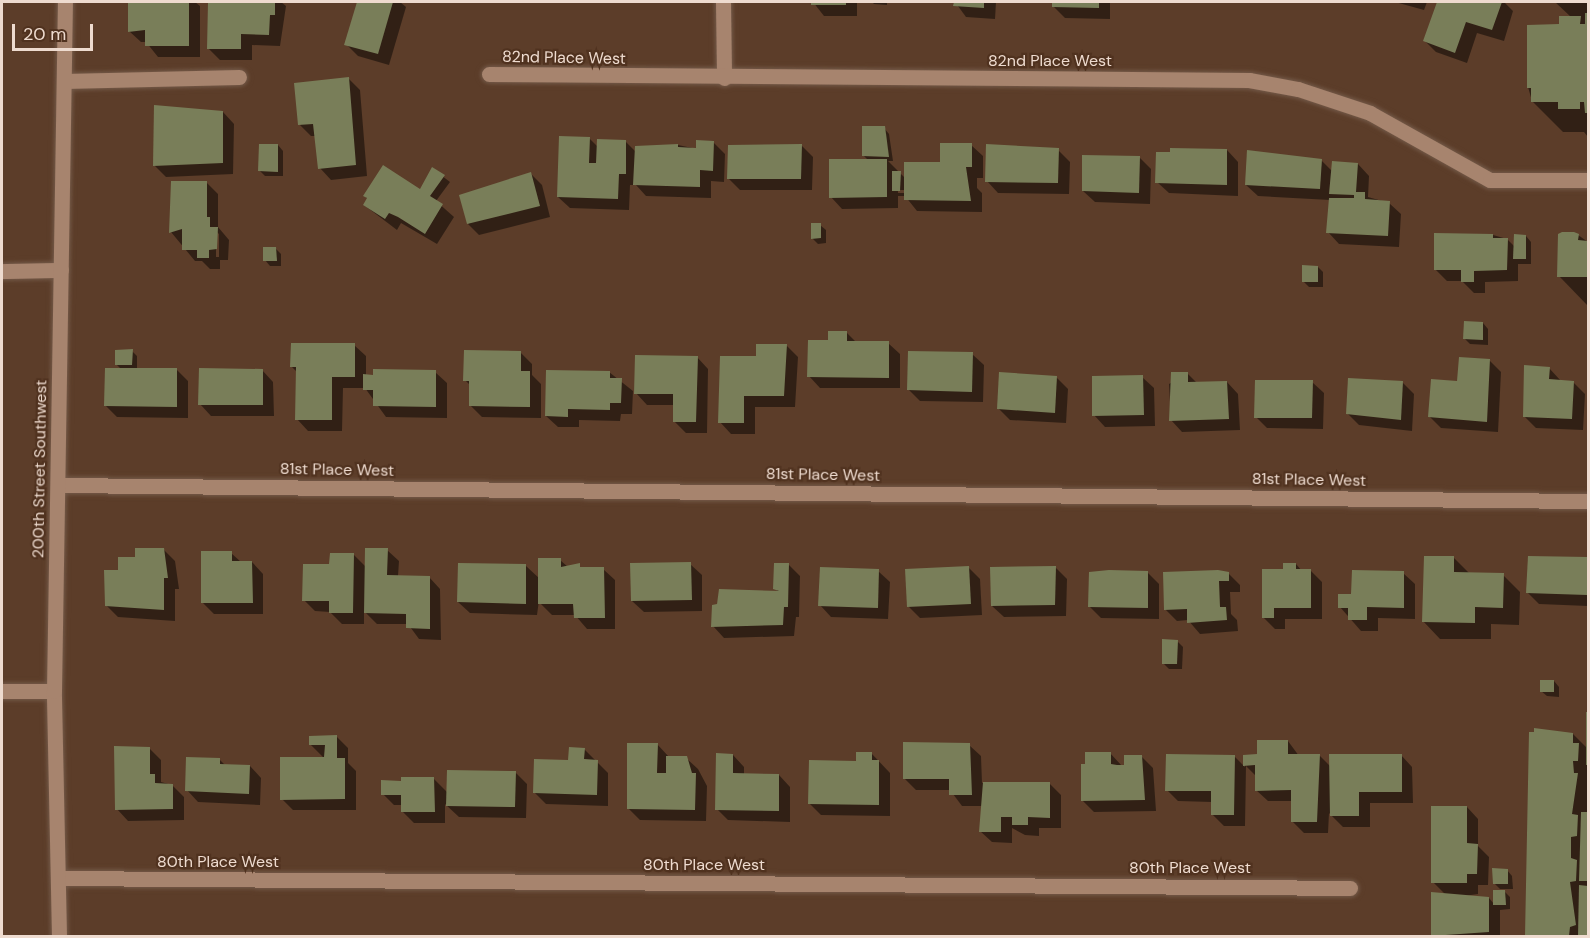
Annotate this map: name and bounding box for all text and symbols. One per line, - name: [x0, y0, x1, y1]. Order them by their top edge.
- scale bar: [15, 12, 96, 50]
- text: 20 m: [23, 22, 66, 46]
- street label: 82nd Place West: [502, 47, 626, 69]
- street label: 82nd Place West: [988, 51, 1112, 71]
- street label: 200th Street Southwest: [29, 380, 51, 558]
- street label: 81st Place West: [280, 459, 394, 481]
- street label: 81st Place West: [766, 464, 880, 486]
- street label: 81st Place West: [1252, 469, 1366, 491]
- street label: 80th Place West: [157, 852, 279, 872]
- street label: 80th Place West: [643, 855, 765, 875]
- street label: 80th Place West: [1129, 858, 1251, 878]

